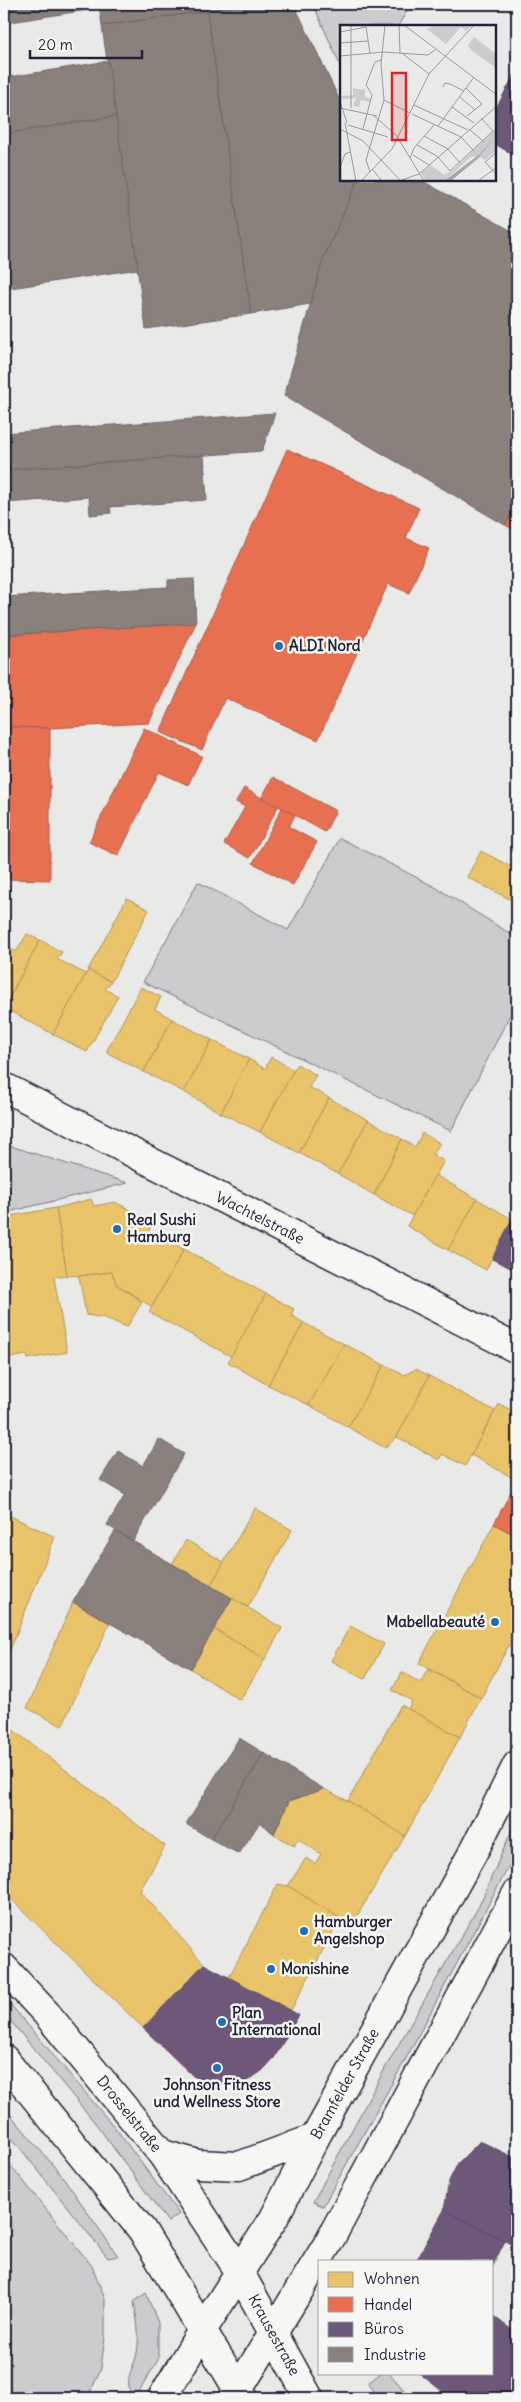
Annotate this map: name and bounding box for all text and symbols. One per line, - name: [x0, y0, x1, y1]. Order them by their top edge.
- inset map: [340, 25, 496, 181]
- scale bar: [30, 28, 142, 60]
- text: 20 m: [38, 35, 73, 54]
- place label: ALDI Nord: [289, 636, 361, 655]
- marker: ALDI Nord: [273, 640, 285, 652]
- street label: Wachtelstraße: [213, 1187, 308, 1248]
- place label: Real Sushi Hamburg: [127, 1210, 196, 1247]
- marker: Real Sushi Hamburg: [111, 1223, 123, 1235]
- place label: Mabellabeauté: [386, 1612, 485, 1631]
- marker: Mabellabeauté: [489, 1616, 501, 1628]
- place label: Hamburger Angelshop: [314, 1912, 393, 1949]
- marker: Hamburger Angelshop: [298, 1925, 310, 1937]
- place label: Monishine: [281, 1959, 349, 1978]
- marker: Monishine: [265, 1963, 277, 1975]
- place label: Plan International: [232, 2003, 321, 2039]
- marker: Plan International: [216, 2016, 228, 2028]
- street label: Bramfelder Straße: [306, 2025, 383, 2143]
- marker: Johnson Fitness und Wellness Store: [211, 2062, 223, 2074]
- street label: Drosselstraße: [93, 2072, 166, 2156]
- place label: Johnson Fitness und Wellness Store: [153, 2075, 281, 2111]
- legend: [318, 2260, 494, 2374]
- text: Wohnen: [364, 2269, 420, 2288]
- street label: Krausestraße: [244, 2291, 305, 2379]
- text: Handel: [364, 2295, 412, 2314]
- text: Büros: [364, 2319, 404, 2338]
- text: Industrie: [364, 2345, 426, 2364]

